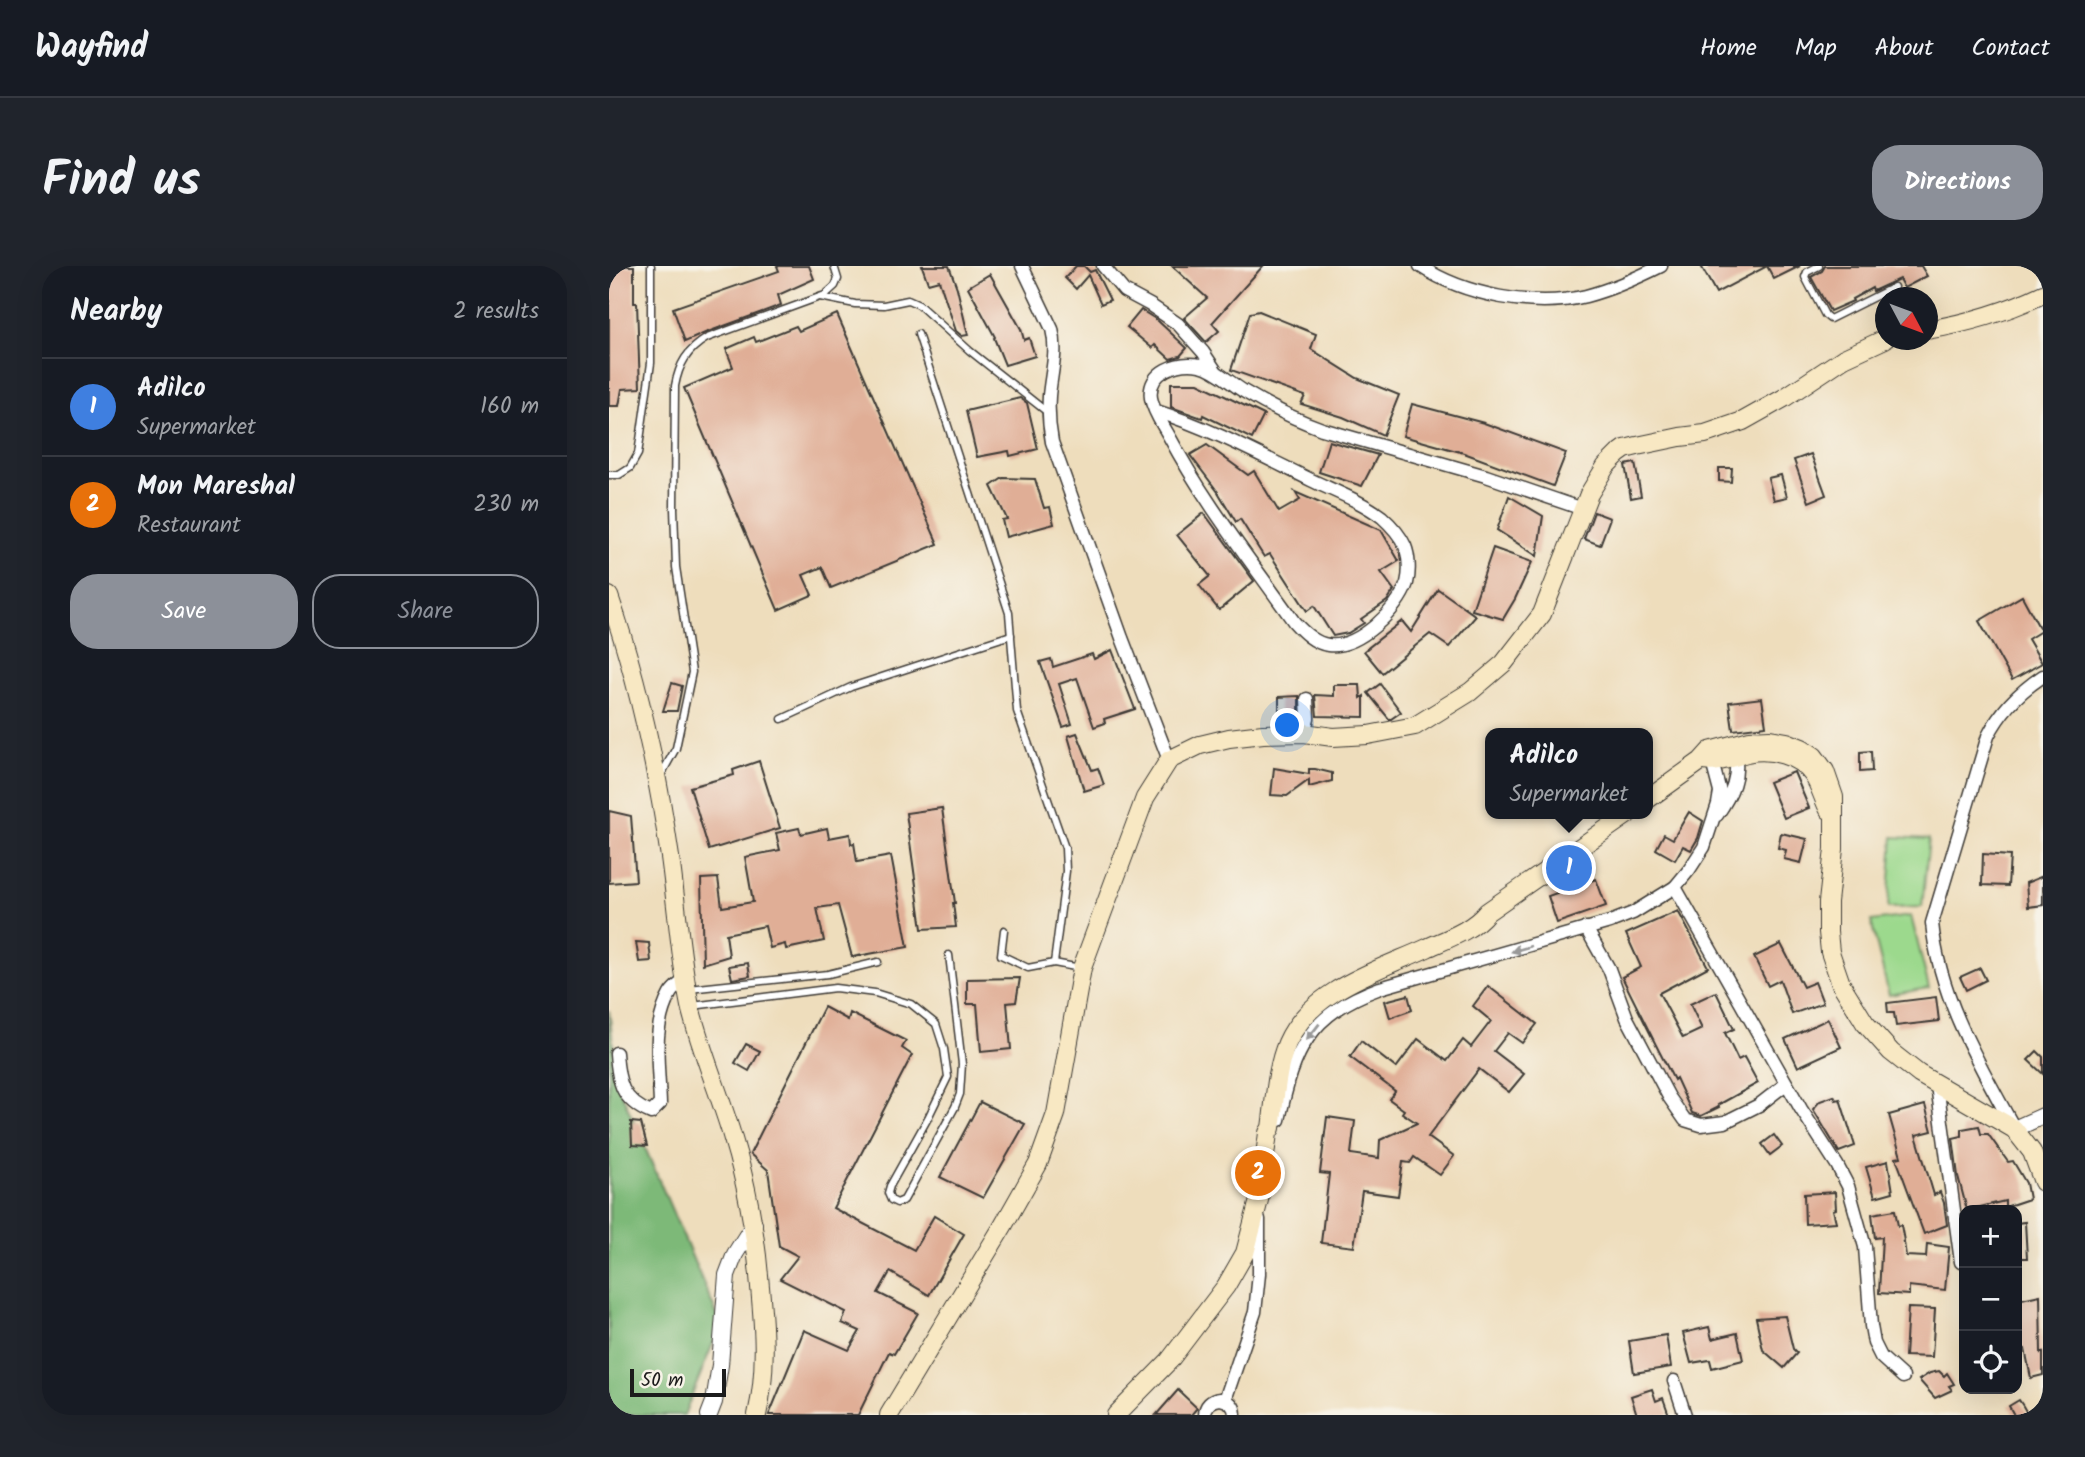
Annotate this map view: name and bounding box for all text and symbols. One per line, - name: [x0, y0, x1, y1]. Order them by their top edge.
- text: Wayfind: [35, 22, 148, 75]
- text: Home: [1700, 29, 1757, 68]
- text: Map: [1795, 29, 1837, 68]
- text: About: [1875, 29, 1933, 68]
- text: Contact: [1971, 29, 2050, 68]
- text: Find us: [42, 143, 200, 221]
- button: Directions: [1872, 145, 2043, 220]
- north arrow: [1875, 287, 1938, 350]
- text: Nearby: [70, 288, 162, 336]
- text: 2 results: [453, 294, 539, 330]
- text: Adilco: [137, 368, 206, 410]
- text: 1: [90, 389, 96, 425]
- text: 160 m: [480, 389, 539, 425]
- text: Supermarket: [137, 410, 256, 446]
- text: Mon Mareshal: [137, 466, 295, 508]
- text: 2: [86, 487, 100, 523]
- text: 230 m: [473, 487, 539, 523]
- text: Restaurant: [137, 508, 241, 544]
- button: Save: [70, 574, 298, 649]
- button: Share: [312, 574, 539, 649]
- your location: [1270, 708, 1304, 742]
- popup: [1485, 728, 1653, 819]
- text: Adilco: [1510, 735, 1578, 777]
- text: Supermarket: [1510, 777, 1628, 813]
- pin: 1: [1546, 842, 1592, 894]
- one-way arrow: [1510, 944, 1531, 954]
- one-way arrow: [1306, 1022, 1321, 1040]
- pin: 2: [1235, 1147, 1281, 1199]
- map controls: [1959, 1205, 2022, 1394]
- button: +: [1959, 1205, 2022, 1268]
- button: −: [1959, 1268, 2022, 1331]
- button: locate: [1959, 1331, 2022, 1394]
- scale bar: [630, 1366, 726, 1398]
- text: 50 m: [641, 1366, 683, 1396]

